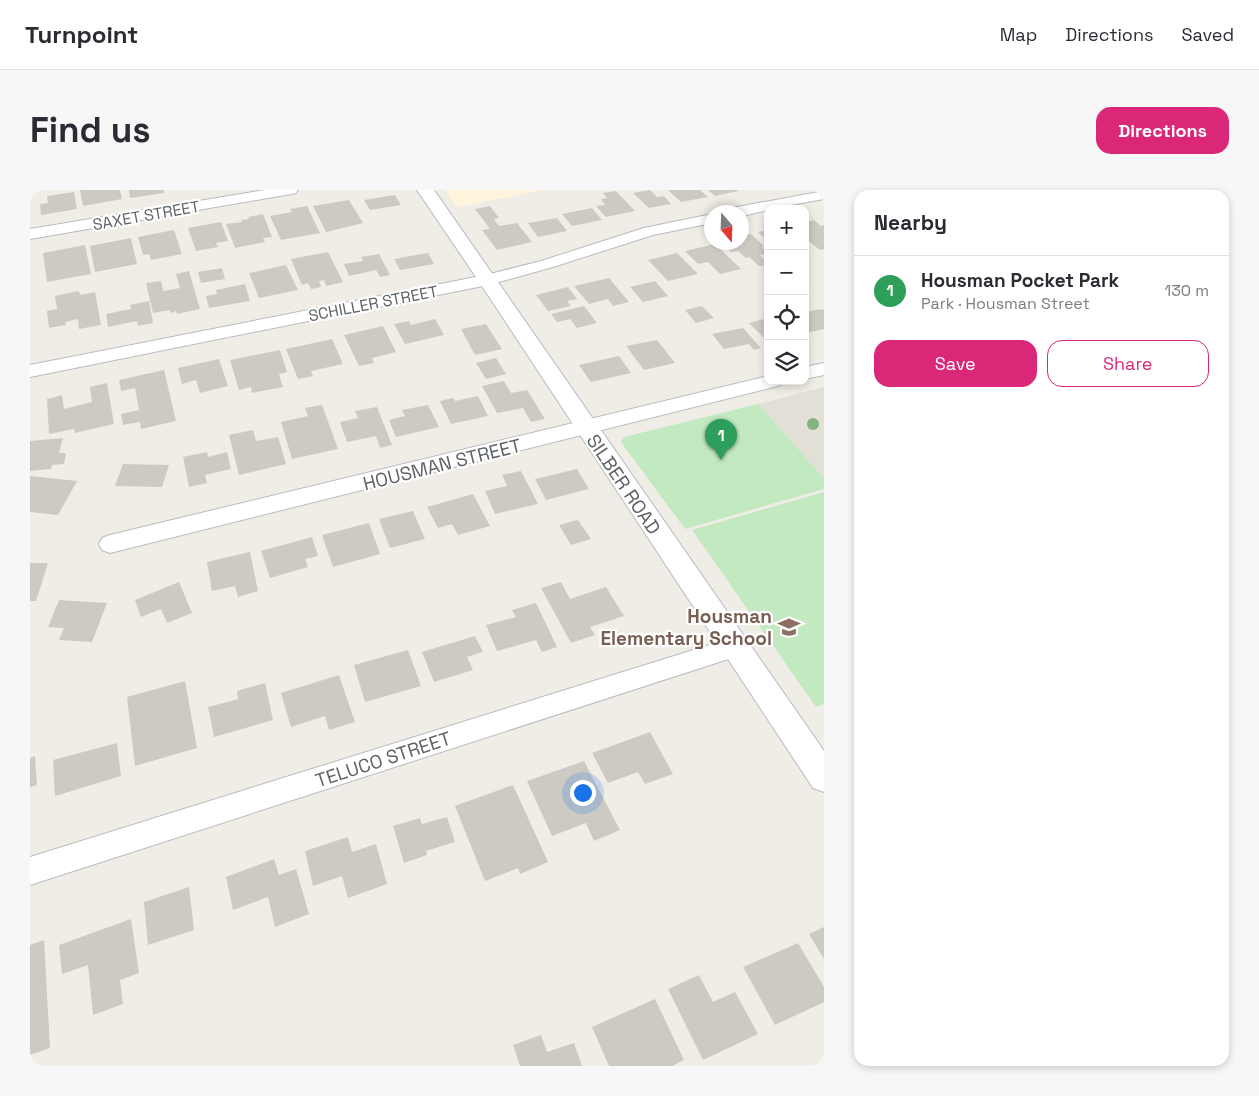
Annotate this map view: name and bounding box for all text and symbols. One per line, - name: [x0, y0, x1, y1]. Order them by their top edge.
- text: Turnpoint: [25, 19, 138, 50]
- text: Map: [1000, 23, 1037, 46]
- text: Directions: [1065, 23, 1154, 46]
- text: Saved: [1182, 23, 1234, 46]
- button: Directions: [1096, 107, 1229, 154]
- text: Find us: [30, 108, 151, 152]
- street label: SAXET STREET: [91, 196, 201, 235]
- north arrow: [704, 205, 749, 250]
- map controls: [764, 205, 809, 385]
- button: +: [764, 205, 809, 250]
- text: Nearby: [874, 209, 947, 236]
- button: −: [764, 250, 809, 295]
- text: Housman Pocket Park: [921, 268, 1119, 293]
- text: 1: [886, 280, 894, 301]
- text: 130 m: [1165, 280, 1209, 301]
- street label: SCHILLER STREET: [307, 281, 440, 326]
- text: Park · Housman Street: [921, 293, 1090, 314]
- button: locate: [764, 295, 809, 340]
- button: layers: [764, 340, 809, 385]
- button: Save: [874, 340, 1037, 387]
- button: Share: [1047, 340, 1209, 387]
- pin: 1: [705, 419, 737, 460]
- street label: SILBER ROAD: [581, 429, 666, 539]
- street label: HOUSMAN STREET: [360, 433, 524, 496]
- place label: Housman Elementary School: [600, 604, 772, 651]
- school or university icon: Housman Elementary School: [776, 614, 802, 640]
- street label: TELUCO STREET: [312, 726, 454, 793]
- your location: [570, 780, 596, 806]

